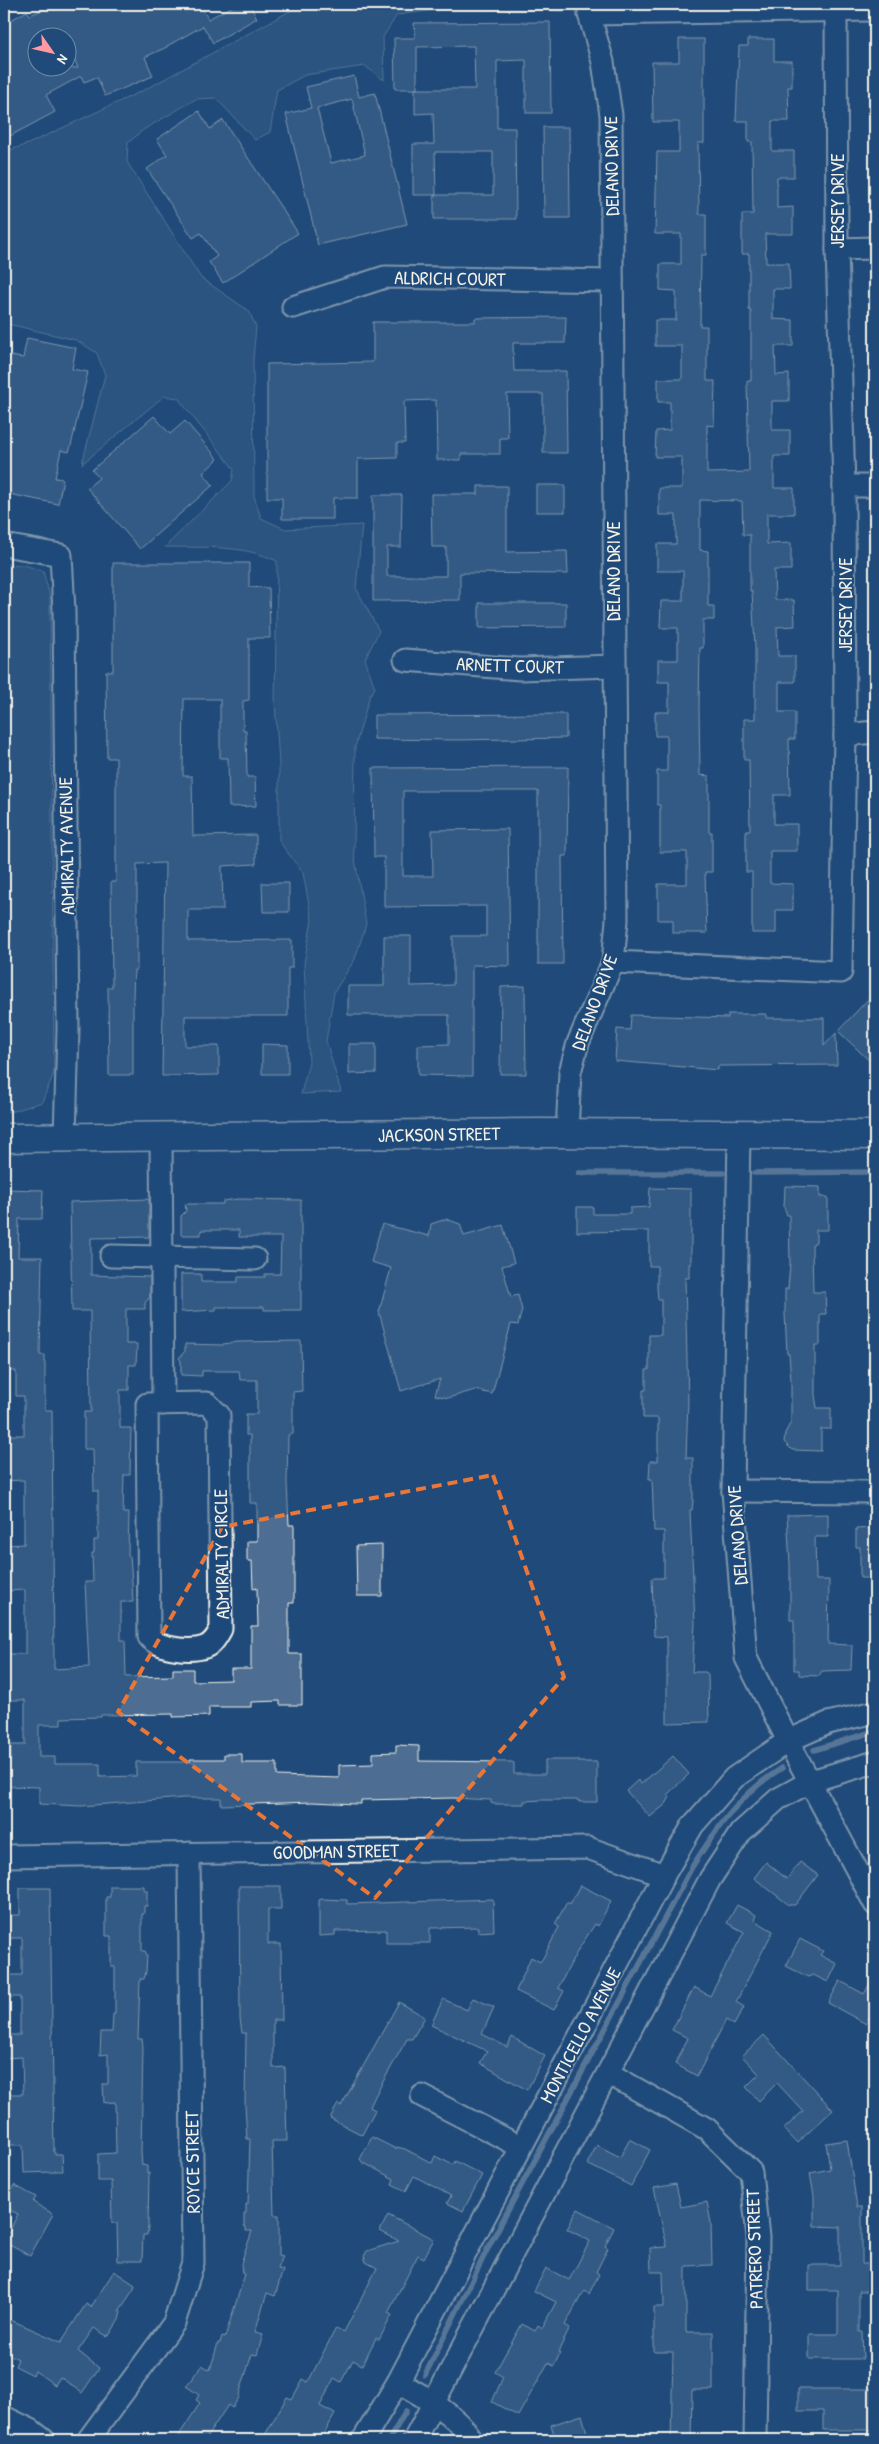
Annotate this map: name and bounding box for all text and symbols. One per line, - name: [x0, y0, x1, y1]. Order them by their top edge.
- north arrow: [28, 28, 78, 78]
- text: N: [53, 51, 73, 68]
- street label: DELANO DRIVE: [597, 115, 625, 216]
- street label: JERSEY DRIVE: [824, 153, 850, 249]
- street label: ALDRICH COURT: [394, 264, 507, 292]
- street label: DELANO DRIVE: [600, 520, 626, 621]
- street label: JERSEY DRIVE: [832, 557, 858, 653]
- street label: ARNETT COURT: [456, 650, 565, 680]
- street label: ADMIRALTY AVENUE: [52, 776, 80, 915]
- street label: DELANO DRIVE: [565, 950, 624, 1053]
- street label: JACKSON STREET: [378, 1120, 501, 1148]
- street label: DELANO DRIVE: [721, 1484, 753, 1586]
- street label: ADMIRALTY CIRCLE: [207, 1488, 235, 1619]
- street label: GOODMAN STREET: [273, 1837, 400, 1865]
- street label: MONTICELLO AVENUE: [533, 1962, 627, 2108]
- street label: ROYCE STREET: [178, 2109, 206, 2214]
- street label: PATRERO STREET: [739, 2188, 769, 2309]

